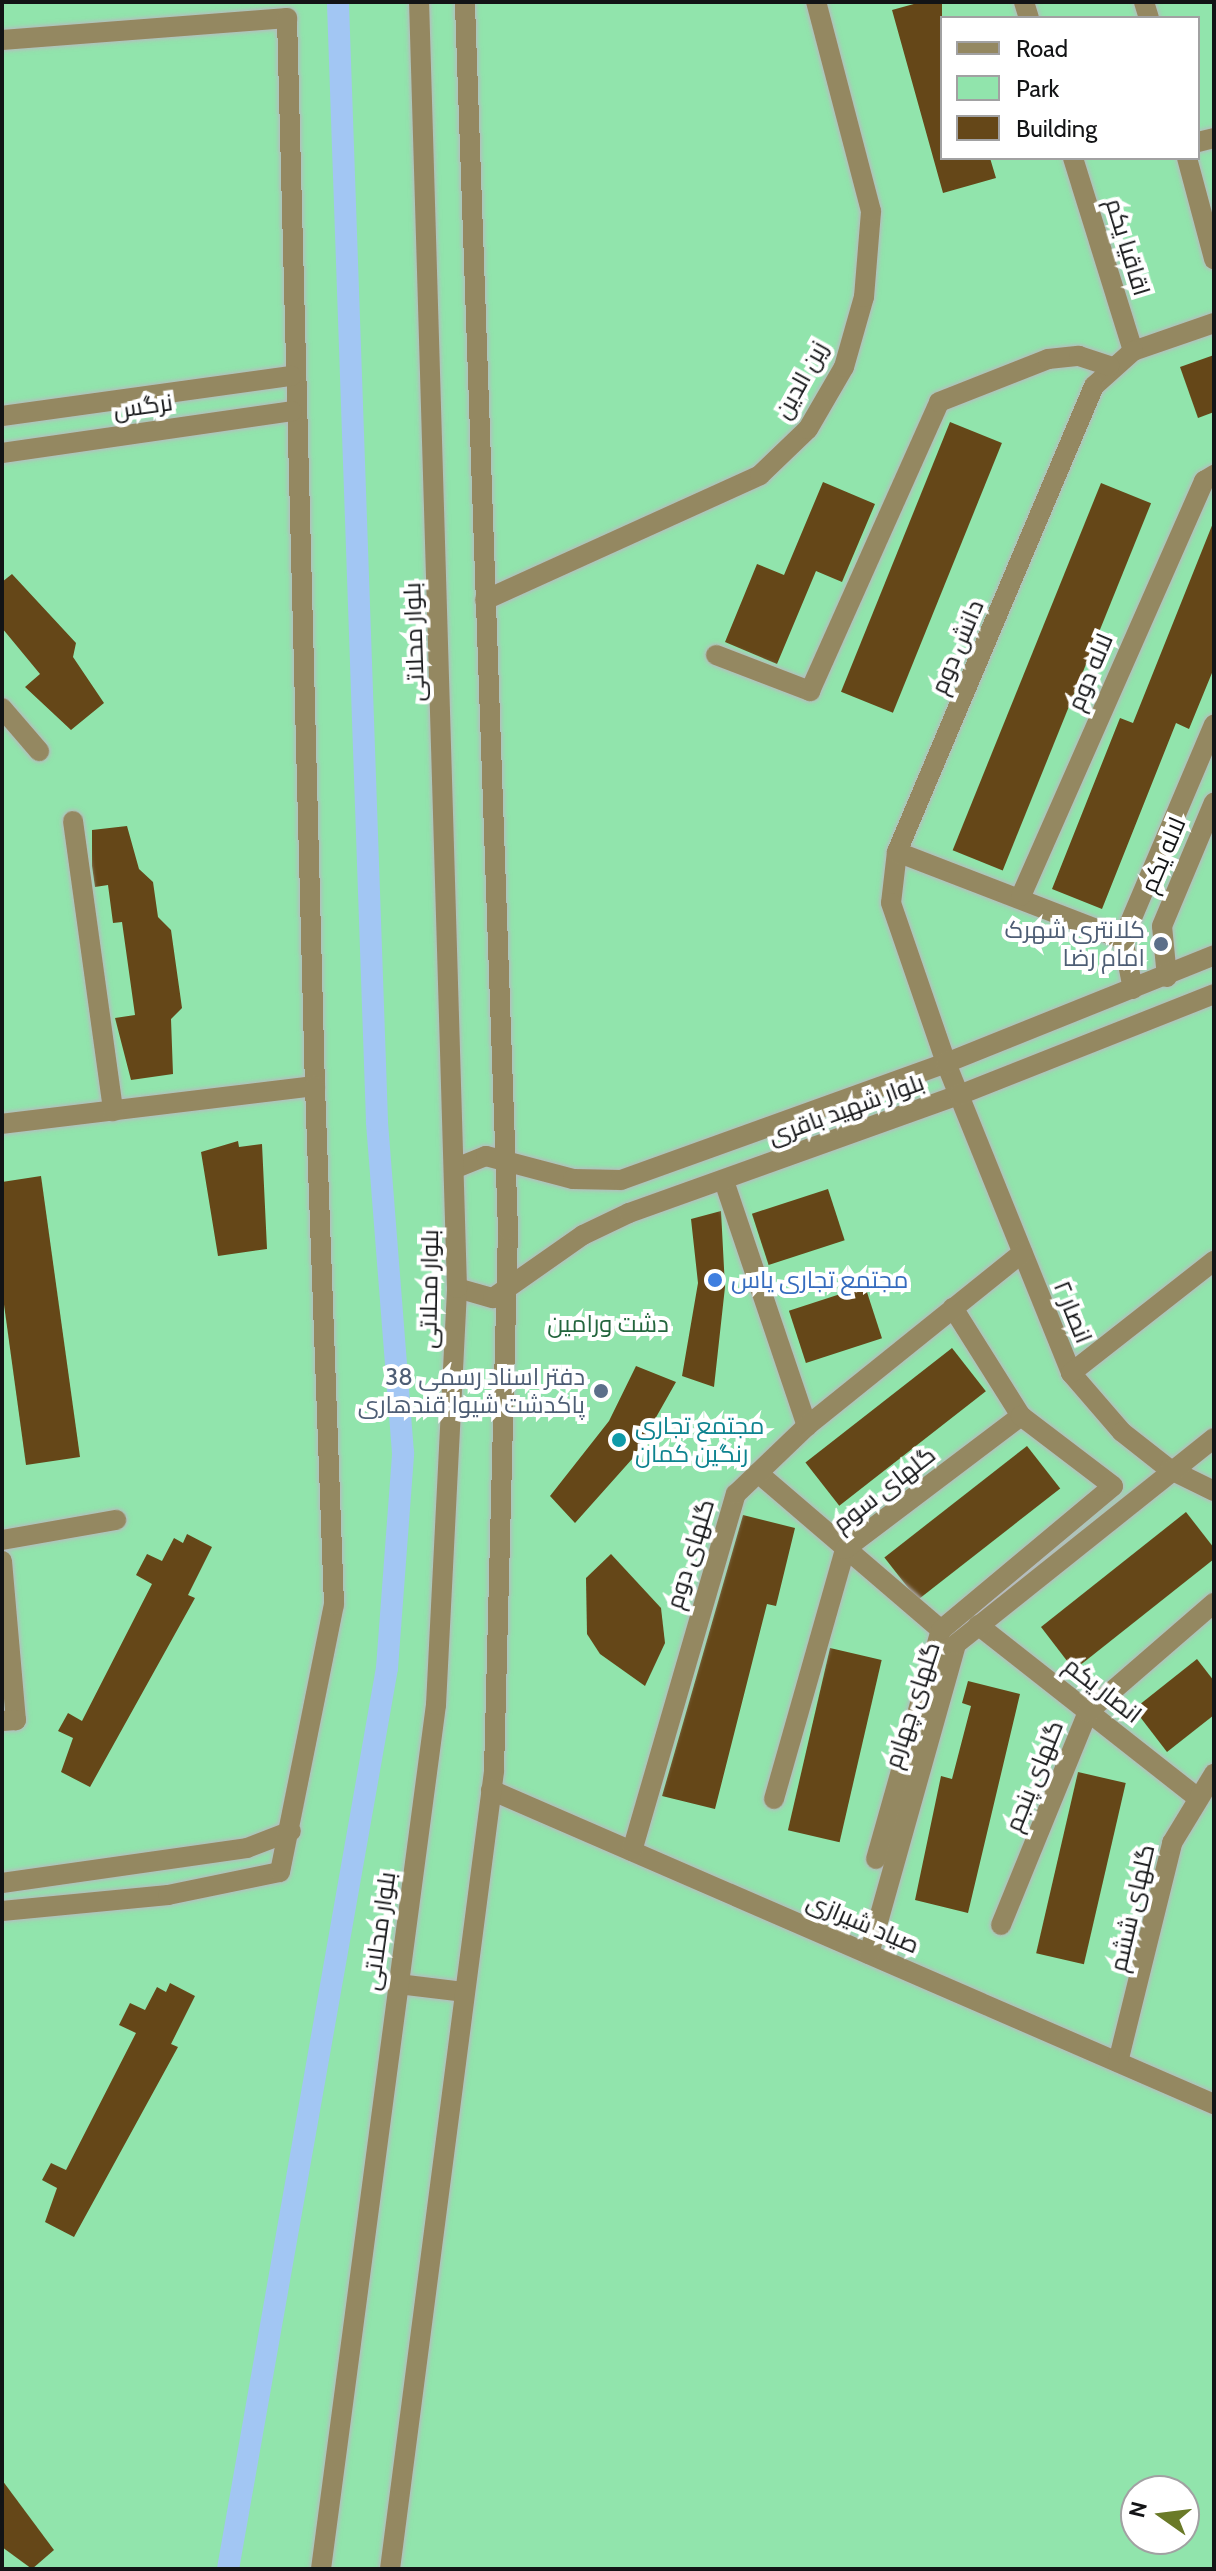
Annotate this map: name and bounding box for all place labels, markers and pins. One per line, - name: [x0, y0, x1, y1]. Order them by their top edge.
- place label: کلانتری شهرک امام رضا: [1005, 916, 1145, 972]
- marker: کلانتری شهرک امام رضا: [1152, 935, 1170, 953]
- place label: مجتمع تجاری یاس: [731, 1266, 908, 1294]
- marker: مجتمع تجاری یاس: [706, 1271, 724, 1289]
- place label: دفتر اسناد رسمی 38 پاکدشت شیوا قندهاری: [358, 1363, 585, 1419]
- marker: دفتر اسناد رسمی 38 پاکدشت شیوا قندهاری: [592, 1382, 610, 1400]
- place label: مجتمع تجاری رنگین کمان: [635, 1412, 764, 1468]
- marker: مجتمع تجاری رنگین کمان: [610, 1431, 628, 1449]

